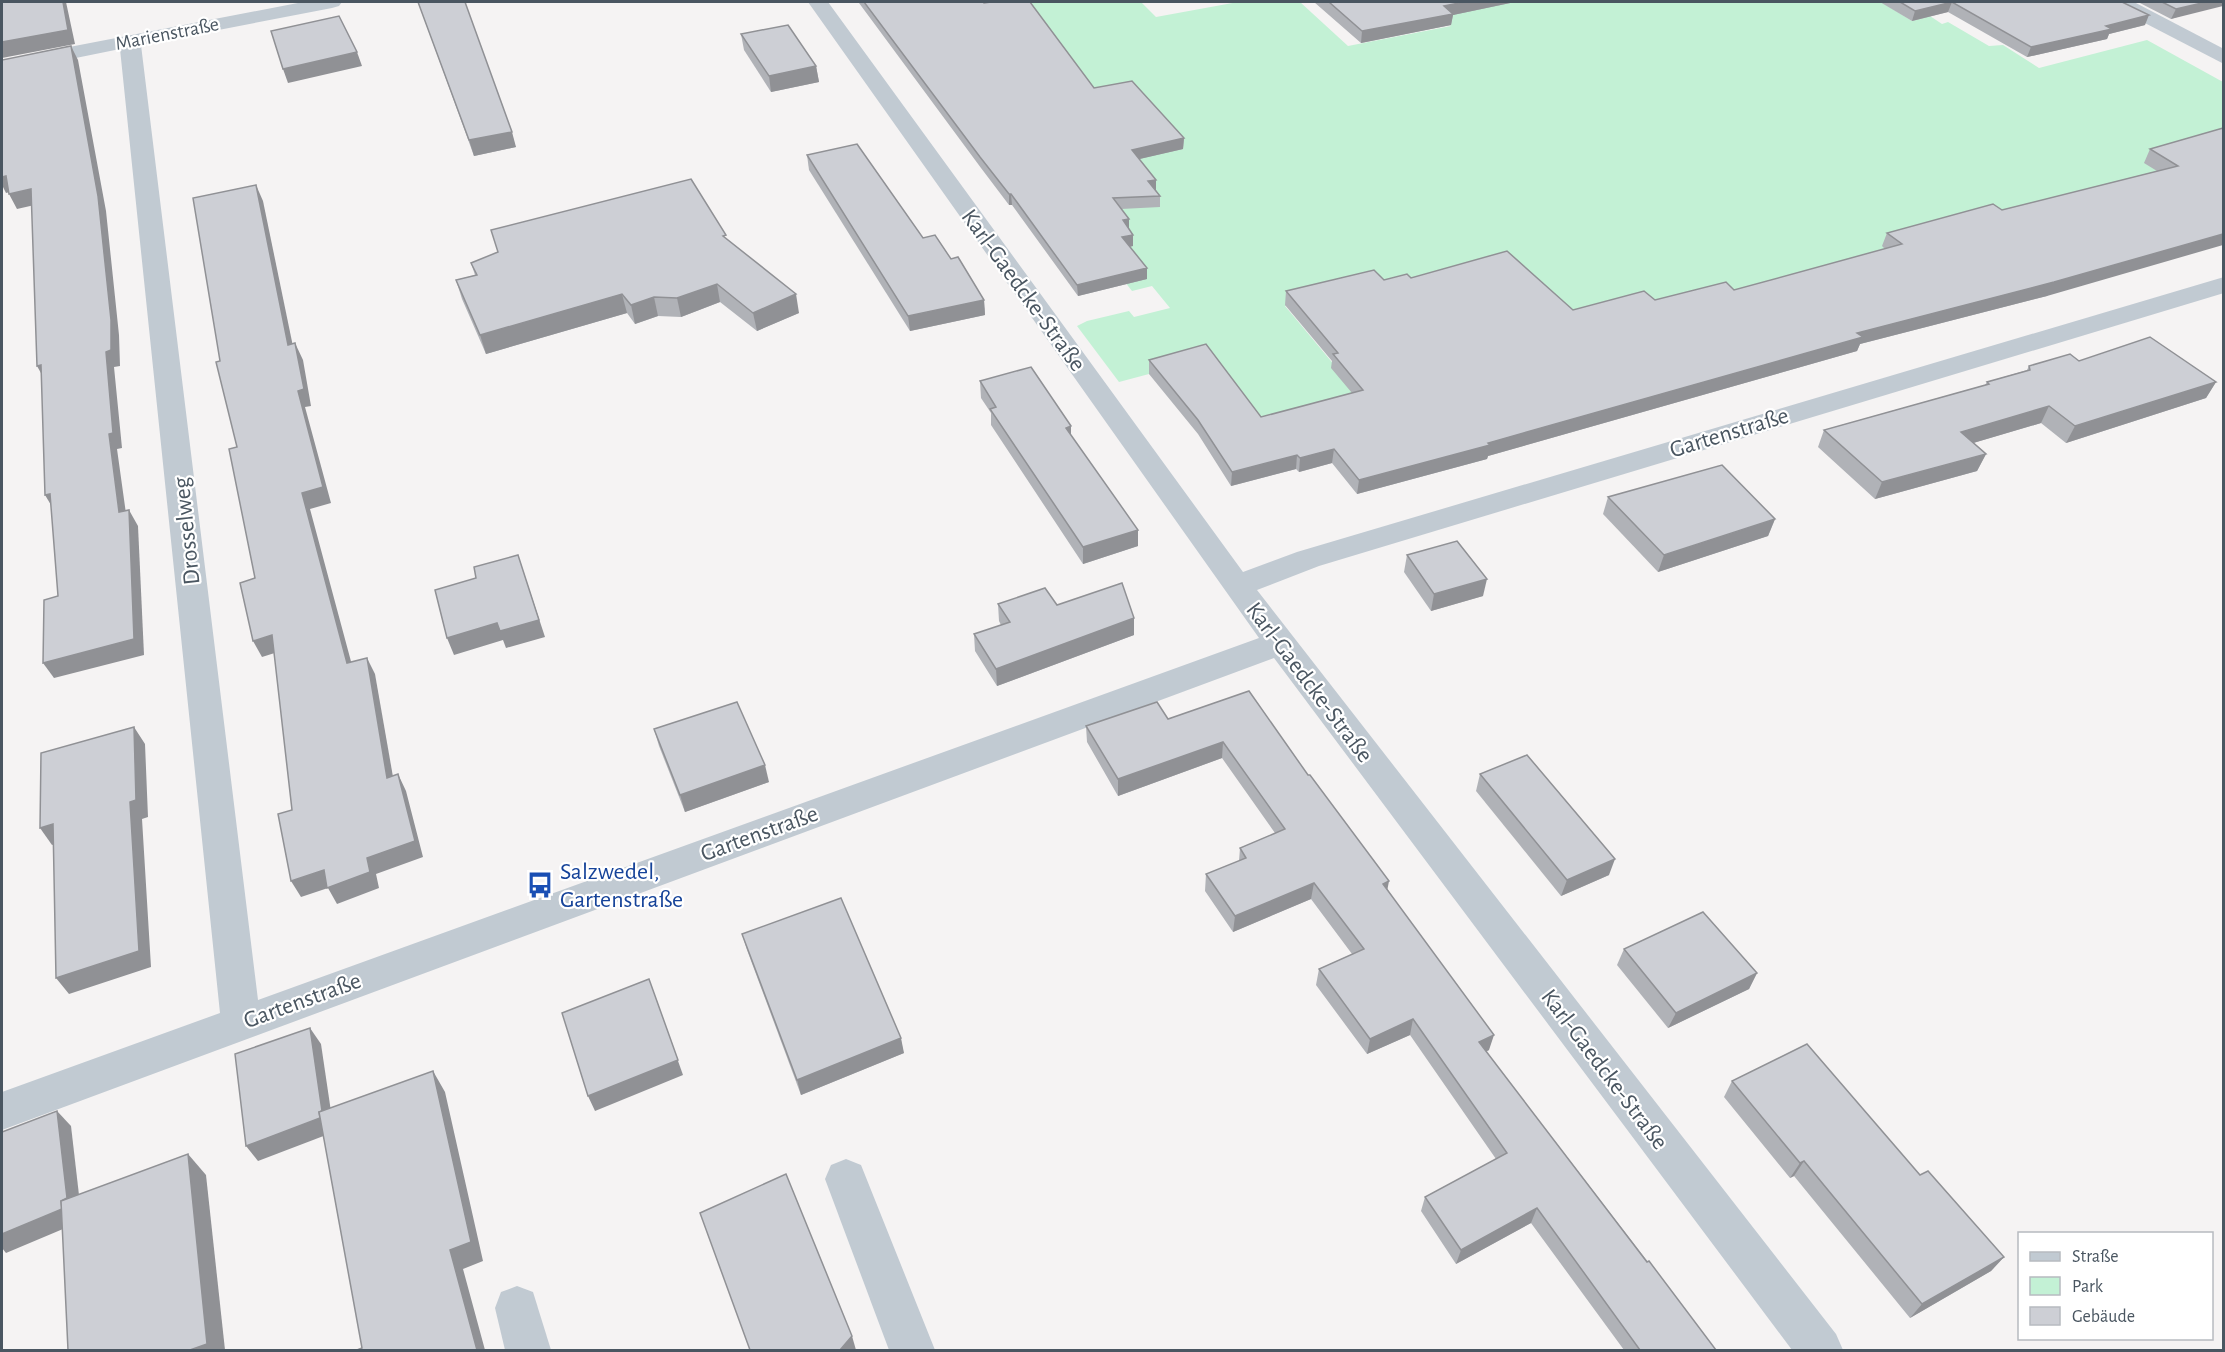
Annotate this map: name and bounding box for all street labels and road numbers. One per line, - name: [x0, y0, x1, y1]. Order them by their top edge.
- street label: Marienstraße: [114, 14, 221, 54]
- street label: Karl-Gaedcke-Straße: [957, 205, 1090, 376]
- street label: Gartenstraße: [1667, 403, 1792, 462]
- street label: Drosselweg: [169, 476, 205, 586]
- street label: Karl-Gaedcke-Straße: [1241, 598, 1377, 767]
- street label: Gartenstraße: [697, 802, 821, 866]
- street label: Gartenstraße: [240, 969, 364, 1033]
- street label: Karl-Gaedcke-Straße: [1536, 985, 1672, 1154]

